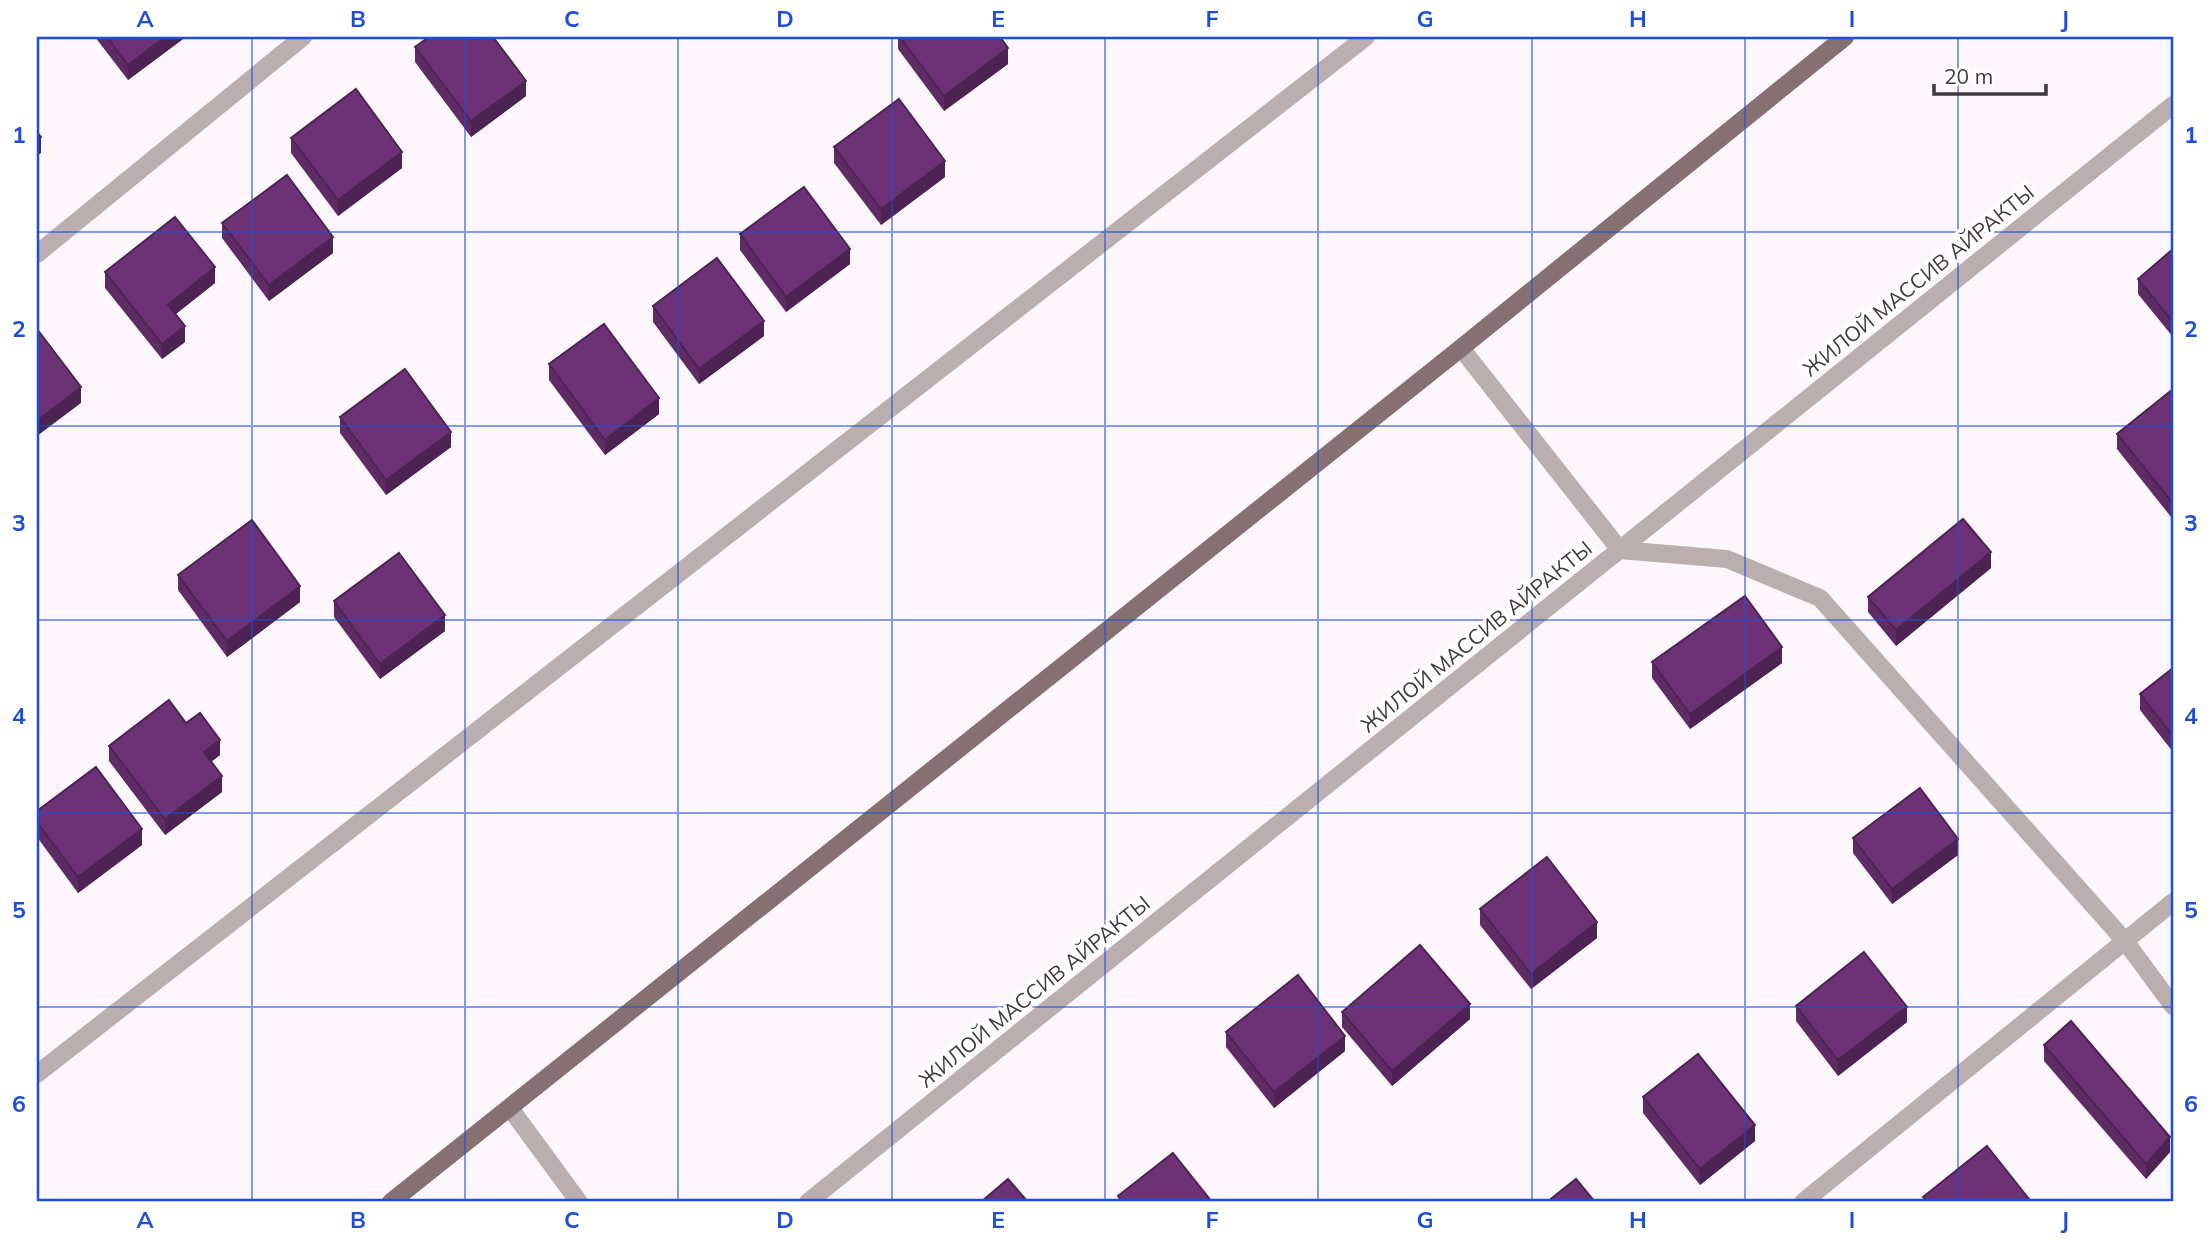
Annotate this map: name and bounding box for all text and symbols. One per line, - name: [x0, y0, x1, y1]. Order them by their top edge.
- text: A: [136, 4, 154, 33]
- text: B: [350, 4, 366, 33]
- text: C: [564, 4, 580, 33]
- text: D: [776, 4, 794, 33]
- text: E: [991, 4, 1005, 33]
- text: F: [1205, 4, 1219, 33]
- text: G: [1416, 4, 1434, 33]
- text: H: [1629, 4, 1647, 33]
- text: I: [1849, 4, 1855, 33]
- text: J: [2061, 4, 2069, 33]
- scale bar: [1934, 52, 2046, 96]
- text: 20 m: [1944, 63, 1993, 89]
- text: 1: [12, 120, 26, 149]
- text: 1: [2184, 120, 2198, 149]
- street label: ЖИЛОЙ МАССИВ АЙРАКТЫ: [1797, 179, 2039, 381]
- text: 2: [12, 314, 26, 343]
- text: 2: [2184, 314, 2198, 343]
- text: 3: [12, 508, 26, 537]
- text: 3: [2184, 508, 2198, 537]
- street label: ЖИЛОЙ МАССИВ АЙРАКТЫ: [1355, 535, 1597, 737]
- text: 4: [12, 701, 26, 730]
- text: 4: [2184, 701, 2198, 730]
- street label: ЖИЛОЙ МАССИВ АЙРАКТЫ: [913, 890, 1155, 1092]
- text: 5: [12, 895, 26, 924]
- text: 5: [2184, 895, 2198, 924]
- text: 6: [12, 1089, 26, 1118]
- text: 6: [2184, 1089, 2198, 1118]
- text: A: [136, 1205, 154, 1234]
- text: B: [350, 1205, 366, 1234]
- text: C: [564, 1205, 580, 1234]
- text: D: [776, 1205, 794, 1234]
- text: E: [991, 1205, 1005, 1234]
- text: F: [1205, 1205, 1219, 1234]
- text: G: [1416, 1205, 1434, 1234]
- text: H: [1629, 1205, 1647, 1234]
- text: I: [1849, 1205, 1855, 1234]
- text: J: [2061, 1205, 2069, 1234]

